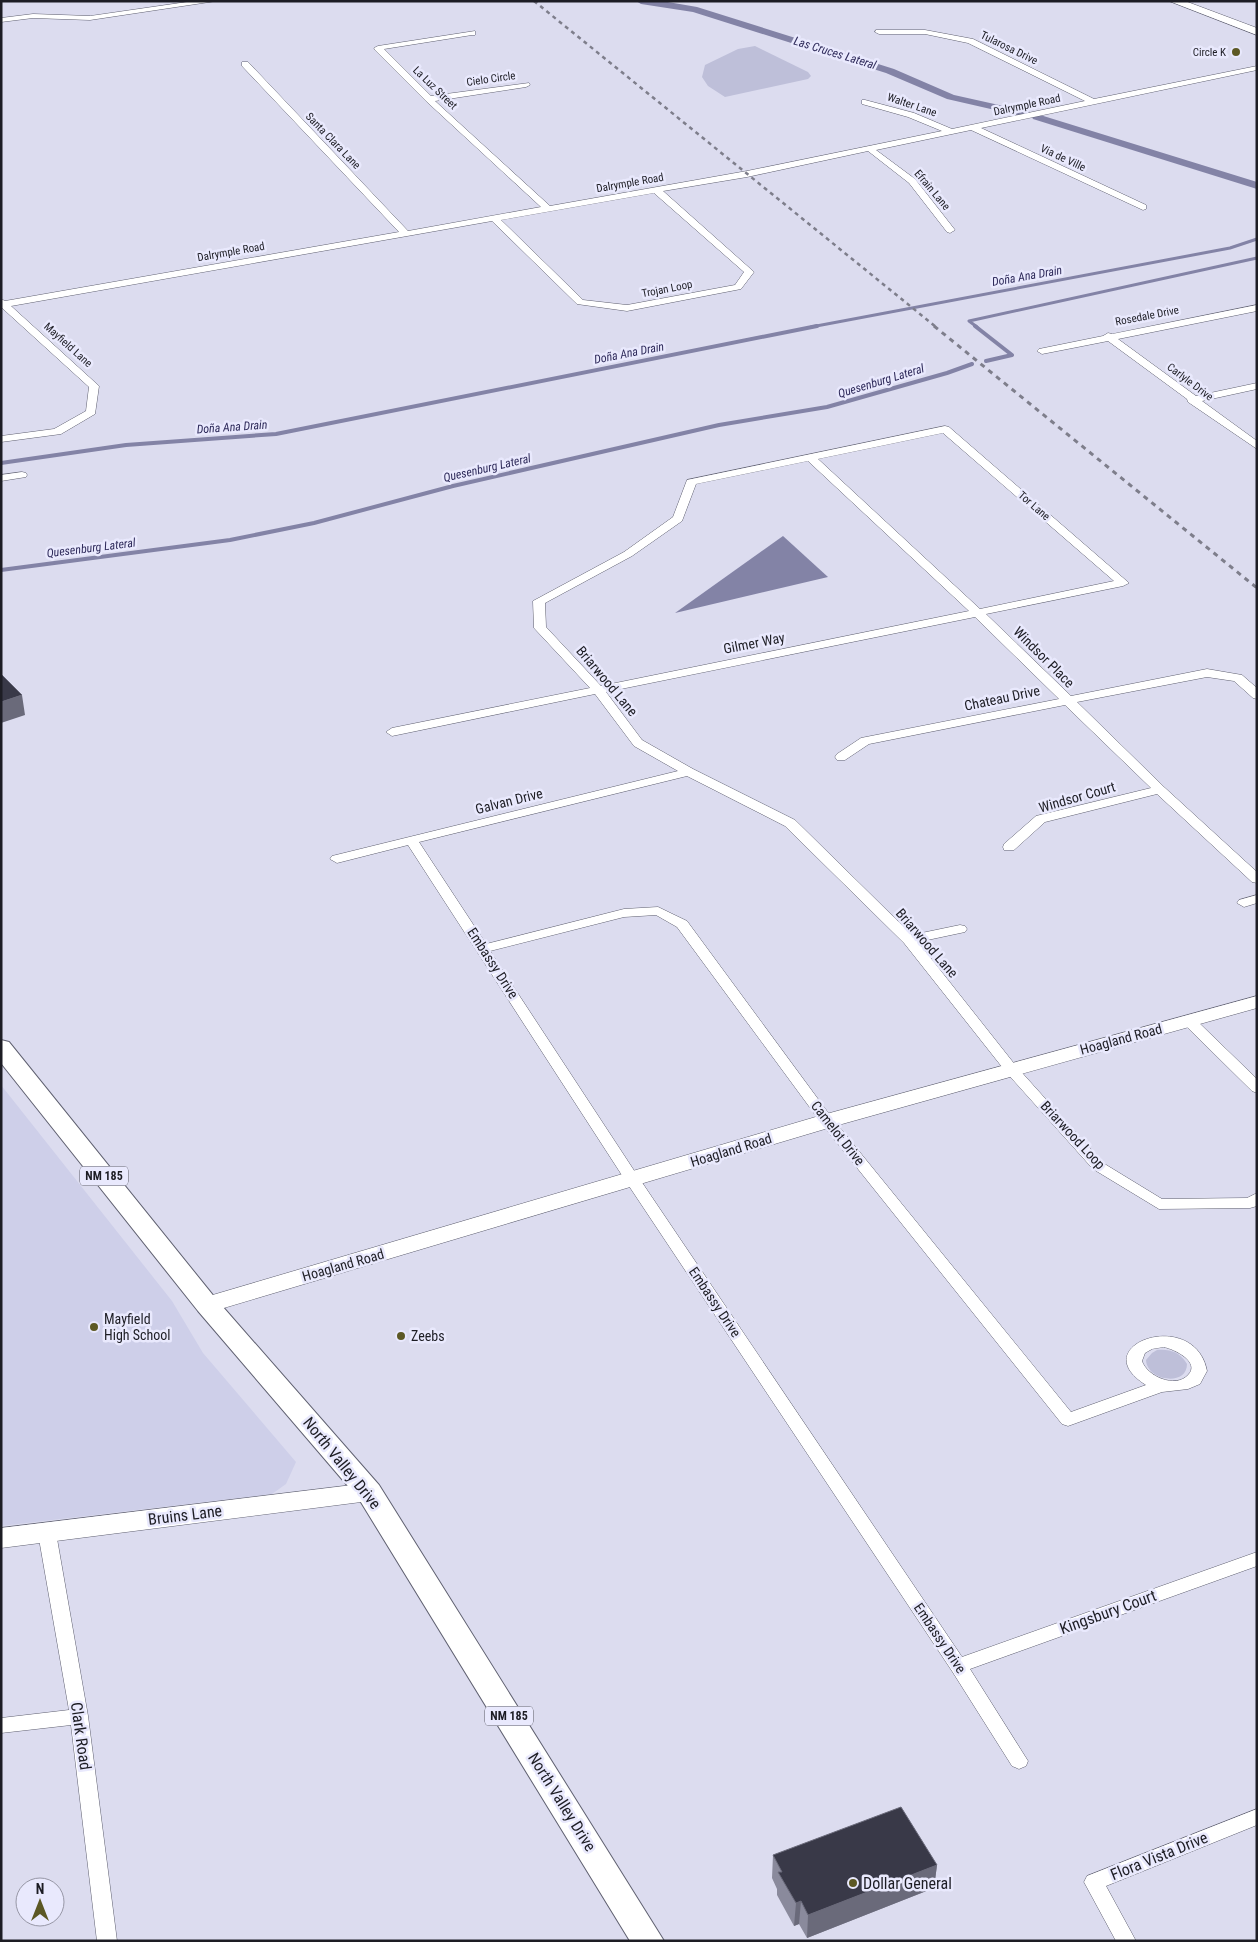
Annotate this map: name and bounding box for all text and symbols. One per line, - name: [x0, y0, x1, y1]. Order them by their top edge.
- street label: Tularosa Drive: [978, 29, 1040, 67]
- water label: Las Cruces Lateral: [792, 34, 878, 72]
- place label: Circle K: [1193, 46, 1226, 59]
- marker: Circle K: [1230, 46, 1242, 58]
- street label: La Luz Street: [410, 64, 460, 112]
- street label: Cielo Circle: [466, 69, 516, 89]
- street label: Walter Lane: [886, 91, 938, 119]
- street label: Dalrymple Road: [992, 92, 1062, 118]
- street label: Santa Clara Lane: [303, 110, 363, 172]
- street label: Via de Ville: [1038, 142, 1088, 174]
- street label: Efrain Lane: [911, 167, 953, 213]
- street label: Dalrymple Road: [595, 171, 665, 195]
- street label: Dalrymple Road: [196, 240, 266, 264]
- water label: Doña Ana Drain: [991, 263, 1063, 289]
- street label: Trojan Loop: [641, 278, 693, 300]
- street label: Rosedale Drive: [1114, 303, 1180, 329]
- street label: Mayfield Lane: [41, 320, 95, 370]
- water label: Doña Ana Drain: [593, 339, 666, 367]
- water label: Quesenburg Lateral: [836, 361, 926, 401]
- street label: Carlyle Drive: [1164, 361, 1216, 403]
- water label: Doña Ana Drain: [196, 418, 268, 436]
- water label: Quesenburg Lateral: [442, 451, 532, 485]
- street label: Tor Lane: [1016, 489, 1052, 523]
- water label: Quesenburg Lateral: [46, 536, 137, 560]
- street label: Windsor Place: [1010, 623, 1078, 691]
- street label: Gilmer Way: [722, 629, 786, 657]
- street label: Briarwood Lane: [573, 643, 641, 720]
- street label: Chateau Drive: [963, 682, 1042, 714]
- street label: Windsor Court: [1037, 778, 1117, 816]
- street label: Galvan Drive: [474, 785, 545, 817]
- street label: Briarwood Lane: [893, 905, 962, 981]
- street label: Embassy Drive: [464, 925, 522, 1002]
- street label: Hoagland Road: [1078, 1020, 1164, 1058]
- street label: Camelot Drive: [808, 1098, 868, 1169]
- street label: Briarwood Loop: [1037, 1098, 1109, 1172]
- street label: Hoagland Road: [688, 1130, 774, 1170]
- road number: NM 185: [80, 1166, 128, 1186]
- street label: Hoagland Road: [300, 1246, 386, 1284]
- street label: Embassy Drive: [686, 1264, 744, 1340]
- place label: Mayfield High School: [104, 1311, 171, 1343]
- marker: Mayfield High School: [88, 1321, 100, 1333]
- place label: Zeebs: [411, 1328, 445, 1344]
- marker: Zeebs: [395, 1330, 407, 1342]
- street label: North Valley Drive: [299, 1413, 385, 1513]
- street label: Bruins Lane: [147, 1501, 223, 1529]
- street label: Kingsbury Court: [1057, 1586, 1159, 1638]
- street label: Embassy Drive: [911, 1600, 969, 1676]
- street label: Clark Road: [67, 1701, 95, 1771]
- road number: NM 185: [485, 1706, 533, 1725]
- street label: North Valley Drive: [524, 1749, 600, 1855]
- street label: Flora Vista Drive: [1108, 1828, 1210, 1884]
- place label: Dollar General: [863, 1874, 952, 1893]
- north arrow: [15, 1877, 65, 1927]
- marker: Dollar General: [847, 1877, 859, 1889]
- text: N: [36, 1881, 44, 1897]

